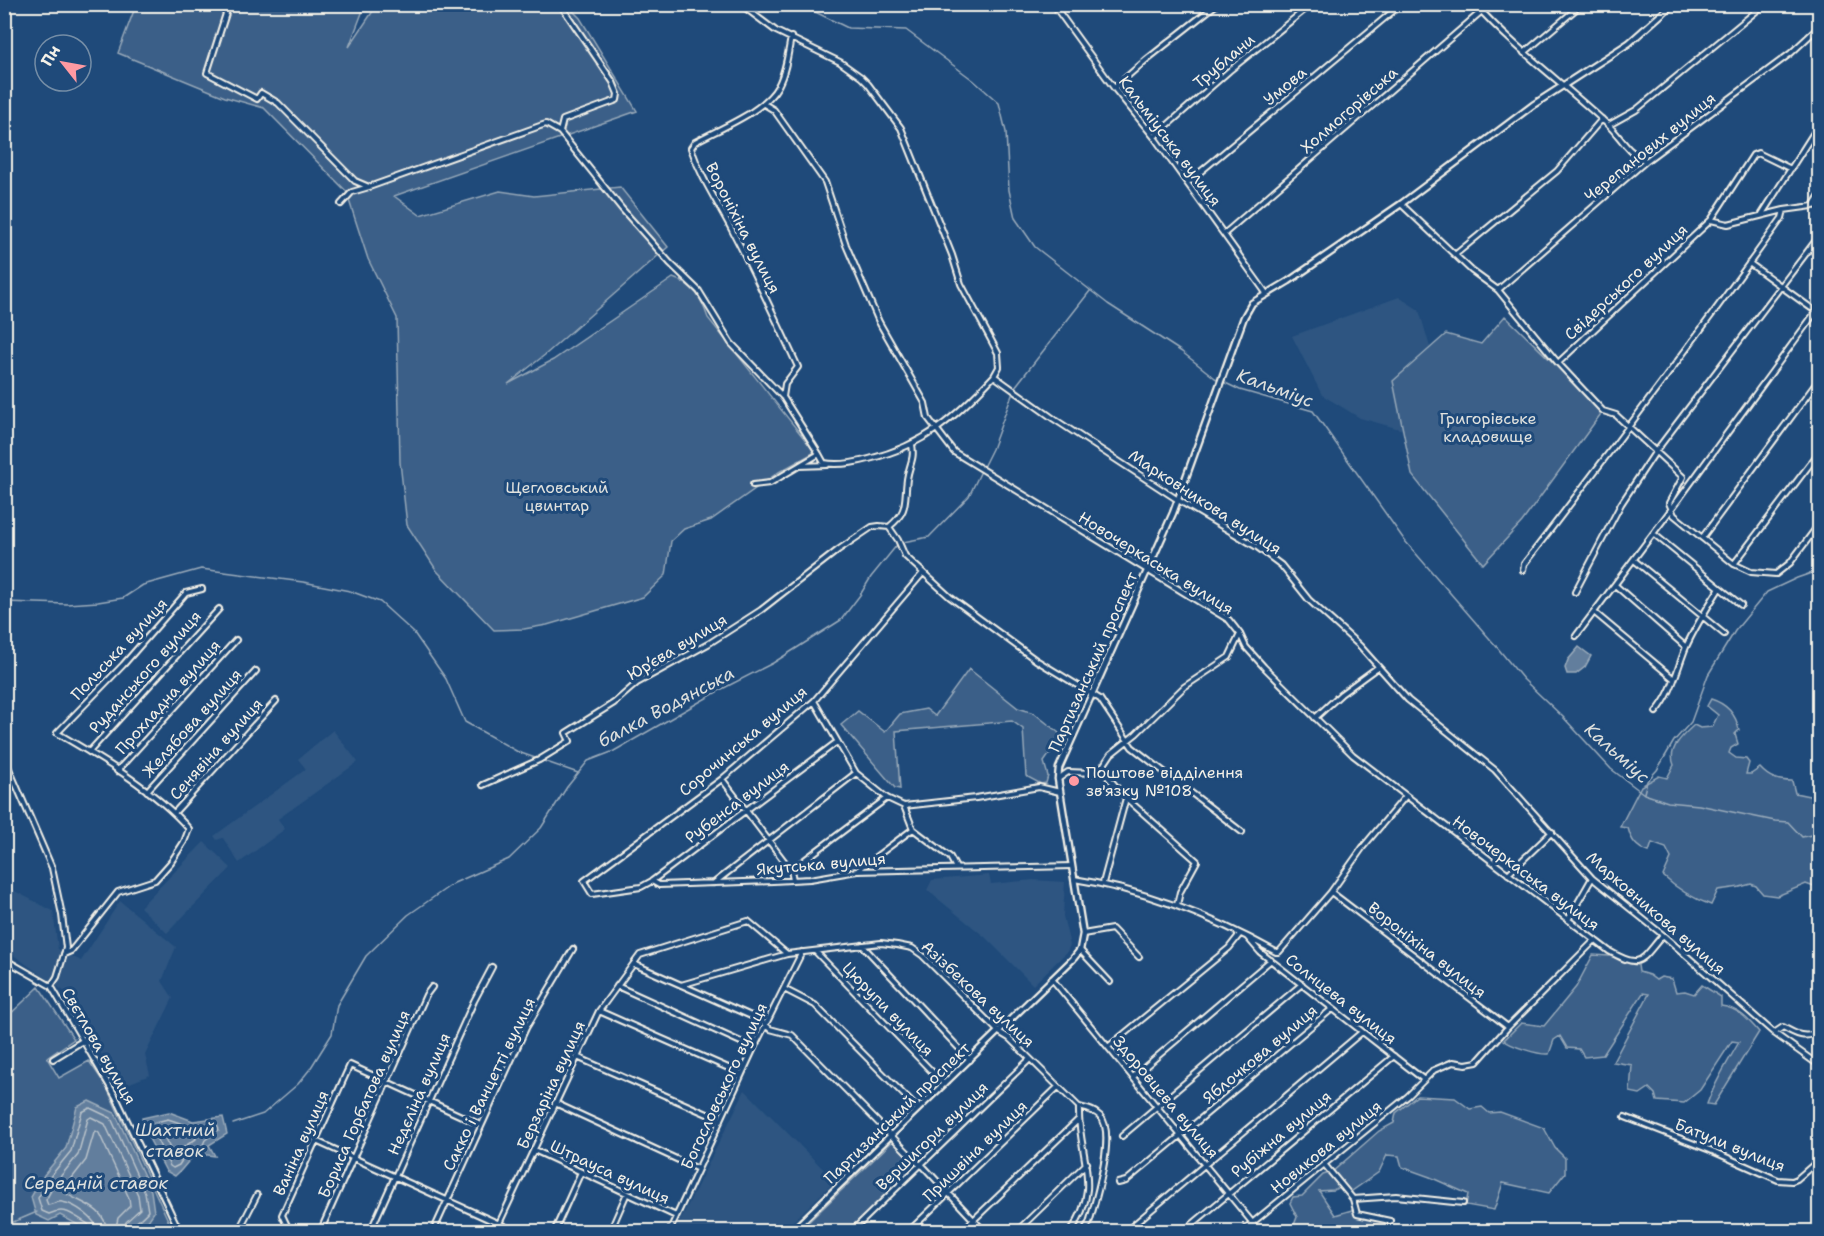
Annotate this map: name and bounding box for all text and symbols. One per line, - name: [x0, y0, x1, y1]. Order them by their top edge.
- street label: Трублани: [1189, 29, 1259, 93]
- north arrow: [33, 33, 93, 93]
- text: Пн: [36, 41, 65, 70]
- street label: Умова: [1259, 62, 1311, 110]
- street label: Холмогорівська: [1296, 62, 1402, 158]
- street label: Кальміуська вулиця: [1114, 72, 1226, 210]
- street label: Черепанових вулиця: [1580, 88, 1720, 206]
- street label: Вороніхіна вулиця: [701, 159, 785, 297]
- street label: Свiдерського вулиця: [1560, 219, 1692, 345]
- water label: Кальміус: [1233, 363, 1317, 413]
- park label: Григорівське кладовище: [1440, 408, 1536, 447]
- street label: Марковникова вулиця: [1125, 445, 1285, 559]
- park label: Щегловський цвинтар: [506, 477, 609, 516]
- street label: Новочеркаська вулиця: [1074, 507, 1238, 619]
- street label: Партизанський проспект: [1044, 568, 1143, 756]
- street label: Польська вулиця: [66, 593, 172, 705]
- street label: Руданського вулиця: [84, 606, 206, 738]
- street label: Юр’єва вулиця: [623, 609, 731, 685]
- street label: Прохладна вулиця: [111, 635, 225, 759]
- water label: балка Водянська: [594, 661, 738, 753]
- street label: Желябова вулиця: [138, 664, 246, 782]
- street label: Сорочинська вулиця: [674, 681, 812, 801]
- street label: Сенявіна вулиця: [165, 694, 267, 804]
- water label: Кальміус: [1579, 717, 1655, 789]
- street label: Рубенса вулиця: [681, 756, 793, 848]
- place label: Поштове відділення зв'язку №108: [1086, 762, 1243, 801]
- marker: Поштове відділення зв'язку №108: [1067, 774, 1081, 788]
- street label: Новочеркаська вулиця: [1448, 811, 1604, 935]
- street label: Марковникова вулиця: [1582, 847, 1730, 979]
- street label: Якутська вулиця: [755, 848, 887, 880]
- street label: Вороніхіна вулиця: [1364, 897, 1490, 1003]
- street label: Азізбекова вулиця: [917, 936, 1039, 1052]
- street label: Солнцева вулиця: [1281, 949, 1401, 1049]
- street label: Цюрупи вулиця: [838, 957, 938, 1061]
- street label: Свєтлова вулиця: [57, 984, 141, 1108]
- street label: Сакко і Ванцетті вулиця: [438, 994, 540, 1174]
- street label: Богословського вулиця: [676, 999, 772, 1173]
- street label: Яблочкова вулиця: [1198, 1000, 1322, 1108]
- street label: Бориса Горбатова вулиця: [313, 1007, 415, 1201]
- street label: Берзаріна вулиця: [512, 1017, 590, 1153]
- street label: Недєліна вулиця: [383, 1030, 455, 1158]
- street label: Здоровцева вулиця: [1108, 1031, 1224, 1163]
- street label: Партизанський проспект: [819, 1037, 975, 1188]
- street label: Вершигори вулиця: [871, 1077, 993, 1195]
- street label: Рубіжна вулиця: [1226, 1086, 1336, 1182]
- street label: Ваніна вулиця: [268, 1087, 334, 1199]
- street label: Пришвіна вулиця: [918, 1096, 1032, 1206]
- street label: Новикова вулиця: [1266, 1096, 1386, 1198]
- street label: Батули вулиця: [1672, 1113, 1788, 1177]
- water label: Шахтний ставок: [135, 1118, 215, 1163]
- street label: Штрауса вулиця: [547, 1135, 673, 1209]
- water label: Середній ставок: [24, 1171, 169, 1195]

